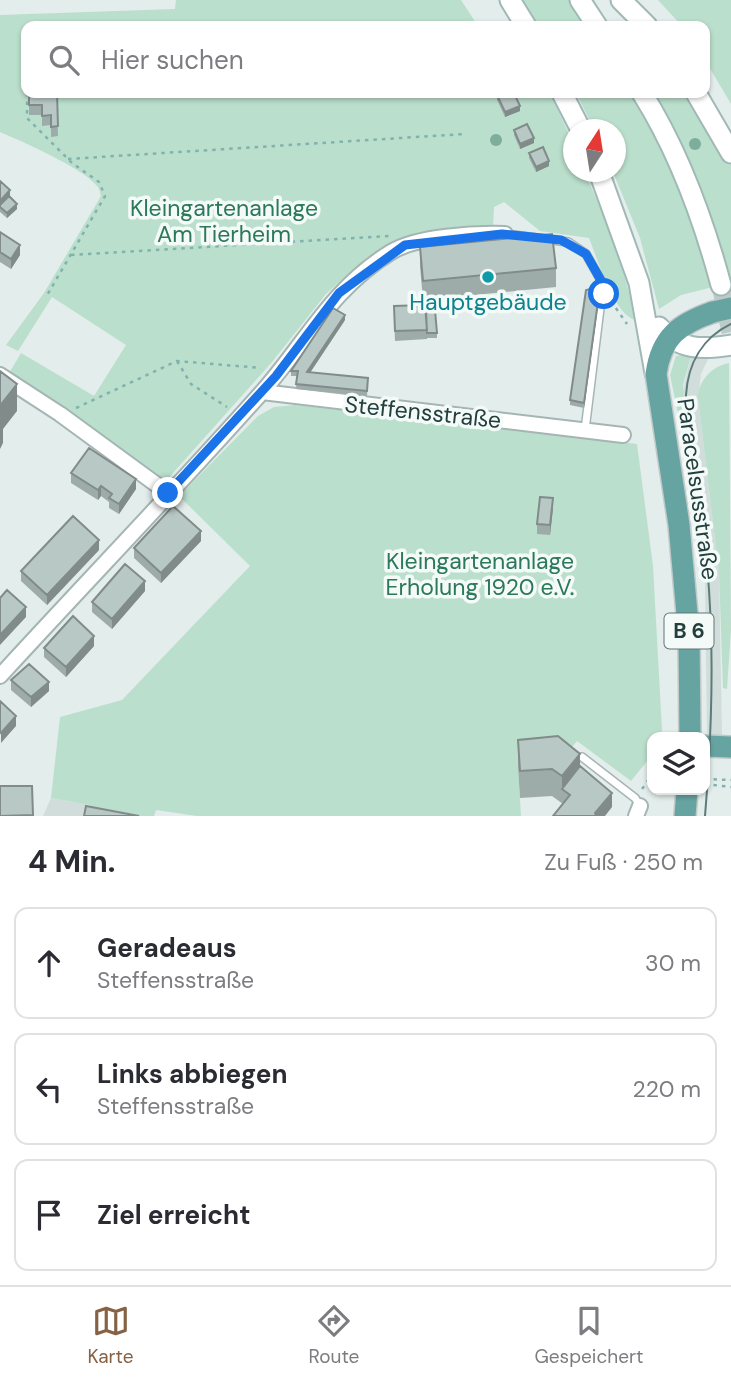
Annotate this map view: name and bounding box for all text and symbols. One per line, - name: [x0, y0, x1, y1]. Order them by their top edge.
- search box: [21, 21, 710, 98]
- icon: search: [45, 41, 83, 79]
- text: Hier suchen: [101, 43, 244, 77]
- north arrow: [563, 119, 626, 182]
- park label: Kleingartenanlage Am Tierheim: [130, 193, 318, 249]
- marker: Hauptgebäude: [480, 269, 496, 285]
- route start: [588, 278, 619, 309]
- place label: Hauptgebäude: [409, 287, 567, 317]
- street label: Steffensstraße: [343, 389, 503, 435]
- street label: Paracelsusstraße: [670, 396, 726, 582]
- route end: [152, 477, 183, 508]
- park label: Kleingartenanlage Erholung 1920 e.V.: [386, 546, 574, 602]
- road number: B 6: [664, 614, 714, 648]
- map controls: [647, 732, 710, 795]
- button: layers: [647, 732, 710, 795]
- text: 4 Min.: [28, 842, 115, 881]
- text: Zu Fuß · 250 m: [544, 847, 703, 877]
- text: Geradeaus: [97, 931, 237, 965]
- icon: ahead: [30, 944, 68, 982]
- text: 30 m: [645, 948, 701, 978]
- text: Steffensstraße: [97, 965, 254, 995]
- text: Links abbiegen: [97, 1057, 287, 1091]
- icon: left: [30, 1070, 68, 1108]
- text: 220 m: [632, 1074, 701, 1104]
- text: Steffensstraße: [97, 1091, 254, 1121]
- icon: arrive: [30, 1196, 68, 1234]
- text: Ziel erreicht: [97, 1198, 250, 1232]
- tab: Karte: [88, 1302, 134, 1369]
- tab: Route: [309, 1302, 359, 1369]
- tab: Gespeichert: [534, 1302, 643, 1369]

